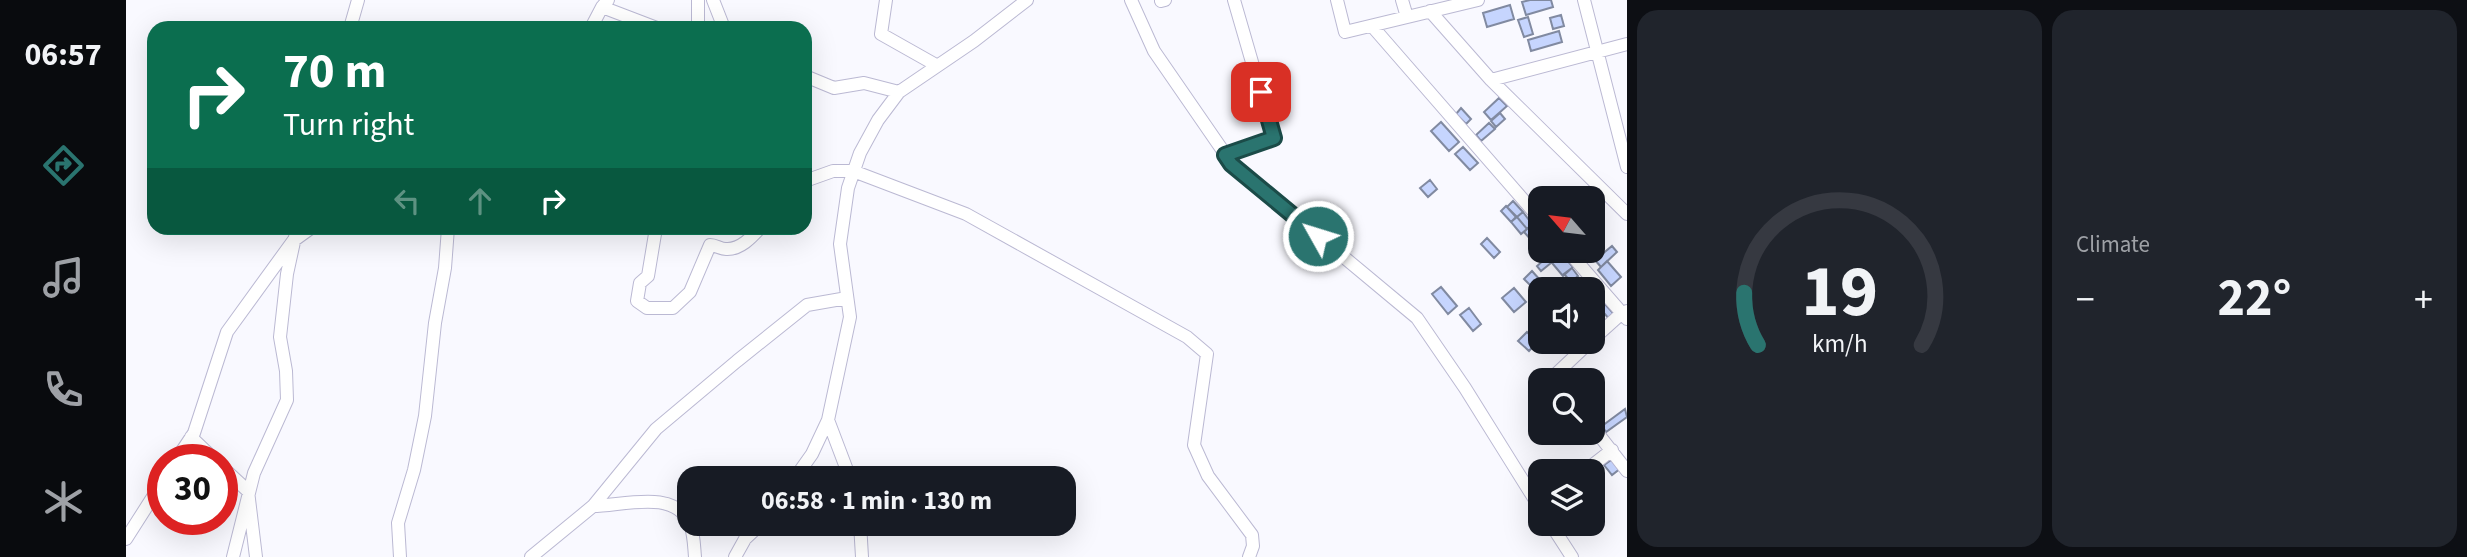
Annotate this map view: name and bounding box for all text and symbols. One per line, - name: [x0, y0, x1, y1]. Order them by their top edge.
- text: 06:57: [24, 32, 102, 78]
- text: 70 m: [283, 37, 387, 107]
- icon: right: [168, 49, 259, 140]
- pin: [1231, 62, 1291, 122]
- icon: arrive: [1242, 73, 1280, 111]
- text: Turn right: [283, 102, 414, 148]
- icon: directions: [39, 141, 88, 190]
- icon: left: [388, 182, 426, 220]
- icon: ahead: [461, 182, 499, 220]
- icon: right: [534, 182, 572, 220]
- north arrow: [1528, 186, 1605, 262]
- map controls: [1528, 186, 1605, 536]
- position arrow: [1281, 199, 1355, 273]
- text: Climate: [2076, 228, 2150, 261]
- text: 19: [1801, 240, 1878, 344]
- icon: music: [39, 253, 88, 302]
- text: 22°: [2218, 262, 2291, 336]
- text: −: [2076, 273, 2095, 327]
- text: +: [2414, 273, 2433, 327]
- button: sound: [1528, 277, 1605, 354]
- text: km/h: [1812, 325, 1867, 361]
- icon: phone: [39, 365, 88, 414]
- button: search: [1528, 368, 1605, 445]
- speed limit sign: 30: [147, 444, 238, 535]
- button: layers: [1528, 459, 1605, 536]
- icon: climate: [39, 477, 88, 526]
- text: 06:58 · 1 min · 130 m: [761, 482, 992, 519]

